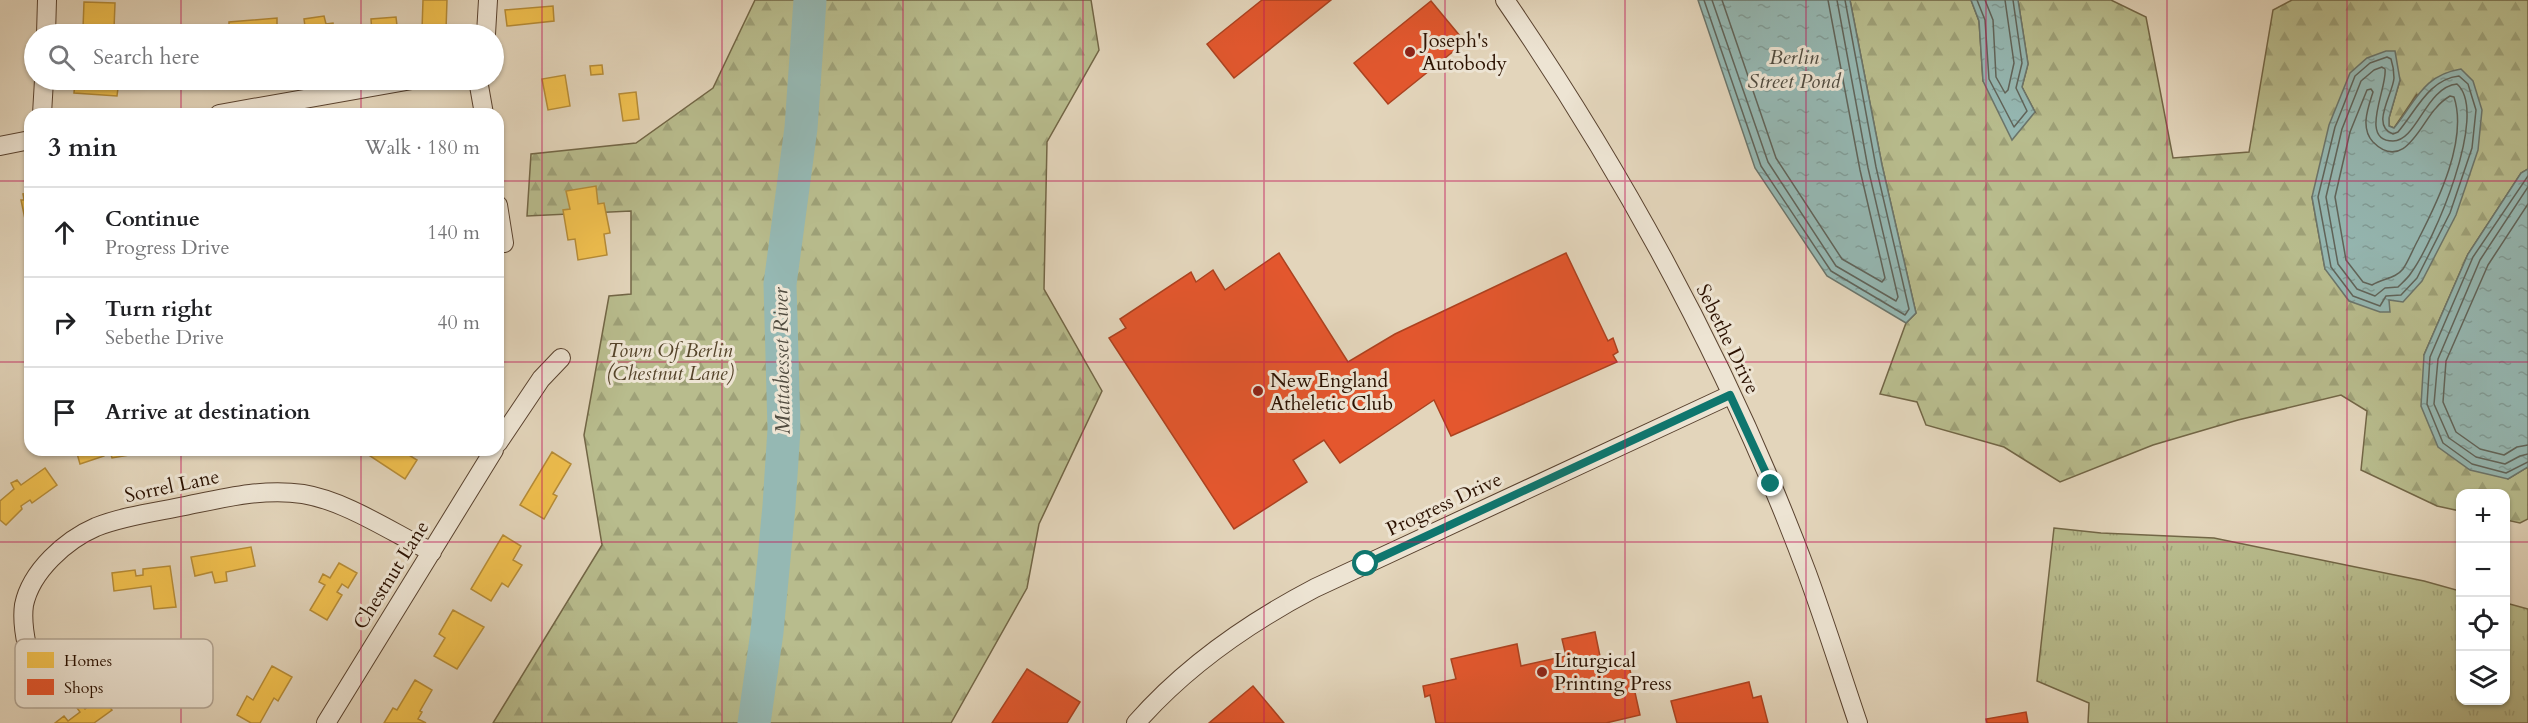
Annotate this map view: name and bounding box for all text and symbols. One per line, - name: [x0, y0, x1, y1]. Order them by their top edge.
- search box: [24, 24, 504, 90]
- place label: Joseph's Autobody: [1419, 27, 1508, 77]
- icon: search: [45, 41, 78, 74]
- text: Search here: [93, 42, 200, 72]
- water label: Berlin Street Pond: [1748, 43, 1841, 96]
- marker: Joseph's Autobody: [1403, 45, 1417, 59]
- text: 3 min: [48, 130, 117, 165]
- text: Walk · 180 m: [365, 134, 480, 161]
- text: Continue: [105, 204, 200, 234]
- icon: ahead: [48, 216, 81, 249]
- text: 140 m: [427, 219, 480, 246]
- text: Progress Drive: [105, 234, 230, 261]
- street label: Sebethe Drive: [1690, 280, 1766, 398]
- water label: Mattabesset River: [766, 286, 798, 435]
- text: Turn right: [105, 294, 212, 324]
- icon: right: [48, 306, 81, 339]
- text: 40 m: [437, 309, 480, 336]
- text: Sebethe Drive: [105, 324, 224, 351]
- park label: Town Of Berlin (Chestnut Lane): [606, 337, 734, 387]
- place label: New England Atheletic Club: [1270, 367, 1393, 417]
- marker: New England Atheletic Club: [1251, 384, 1265, 398]
- icon: arrive: [48, 396, 81, 429]
- text: Arrive at destination: [105, 397, 310, 427]
- street label: Sorrel Lane: [122, 463, 222, 509]
- street label: Progress Drive: [1382, 465, 1506, 543]
- route end: [1757, 470, 1783, 496]
- map controls: [2456, 489, 2510, 705]
- button: +: [2456, 489, 2510, 543]
- street label: Chestnut Lane: [347, 515, 435, 635]
- button: −: [2456, 543, 2510, 597]
- route start: [1352, 550, 1378, 576]
- button: locate: [2456, 597, 2510, 651]
- legend: [15, 639, 213, 708]
- place label: Liturgical Printing Press: [1554, 647, 1672, 697]
- text: Homes: [64, 650, 112, 672]
- button: layers: [2456, 651, 2510, 705]
- marker: Liturgical Printing Press: [1535, 665, 1549, 679]
- text: Shops: [64, 677, 103, 699]

